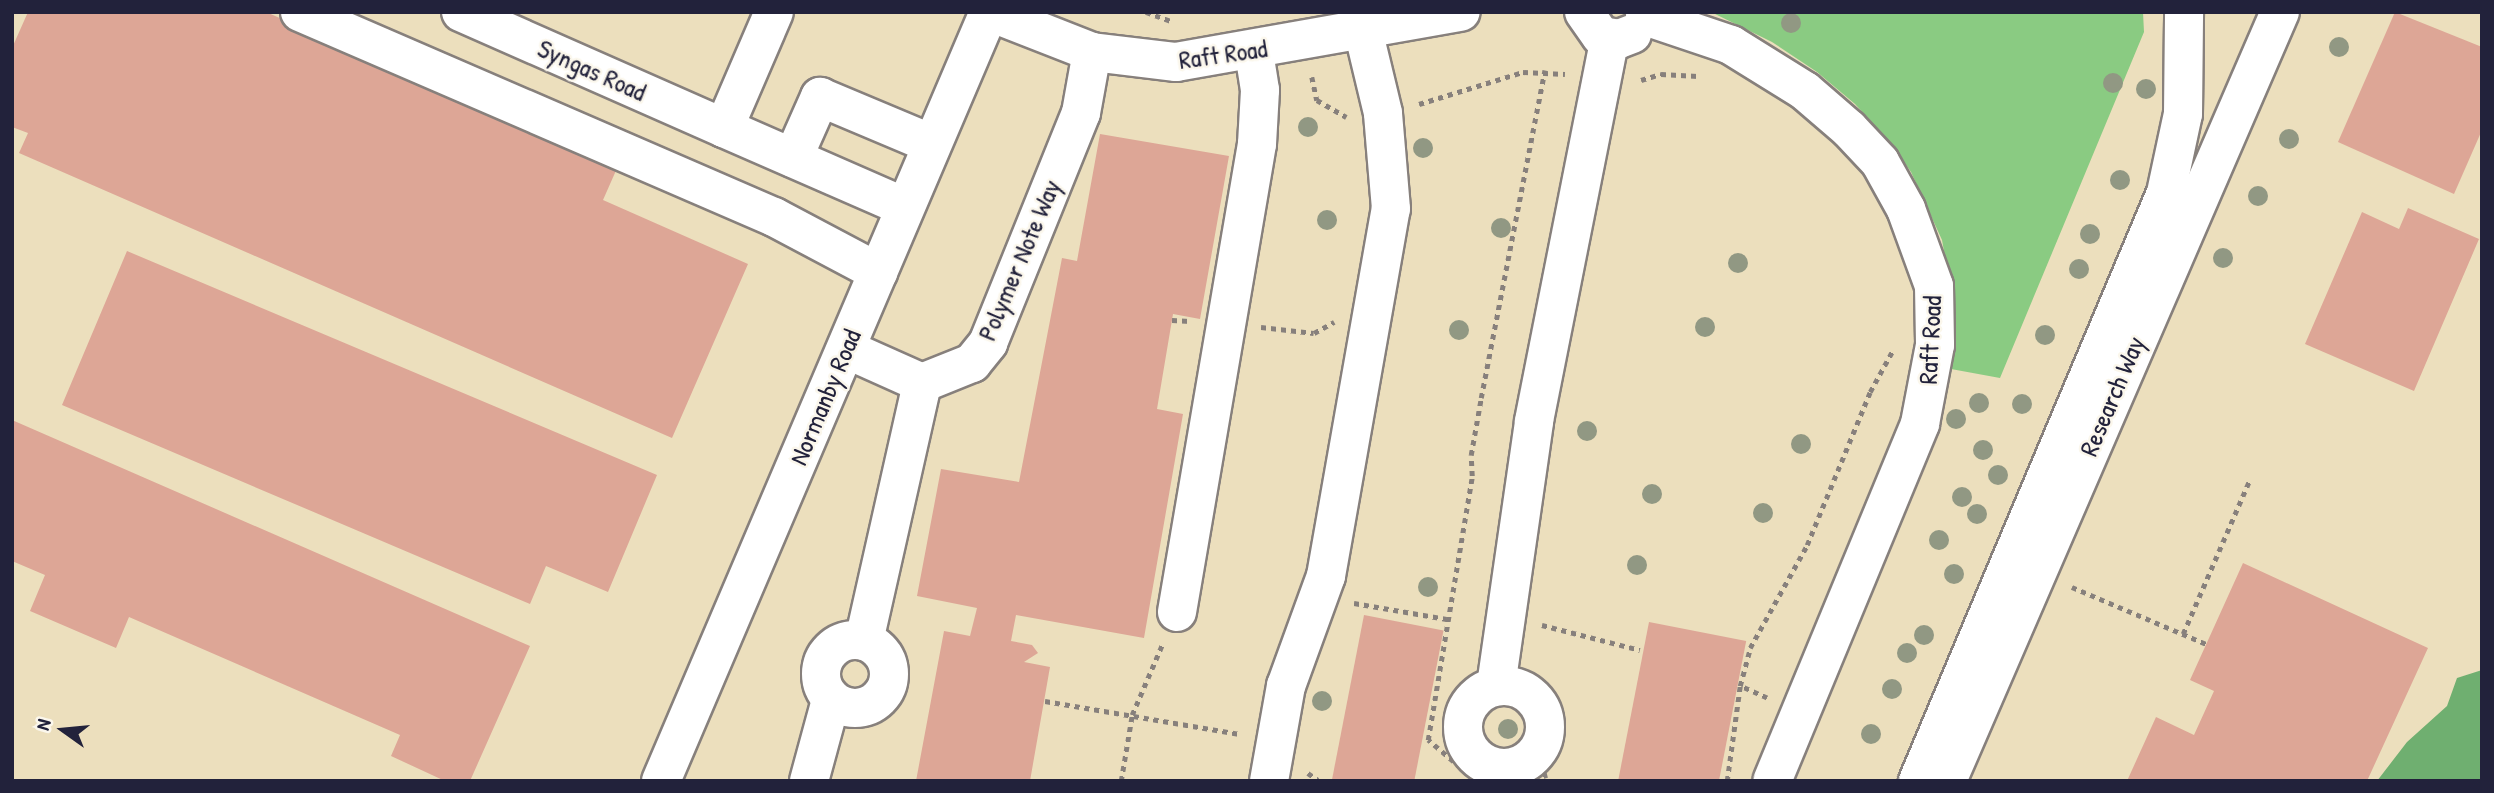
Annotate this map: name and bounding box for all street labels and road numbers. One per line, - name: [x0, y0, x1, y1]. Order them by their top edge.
- street label: Syngas Road: [533, 32, 651, 108]
- street label: Raft Road: [1177, 32, 1269, 76]
- street label: Polymer Note Way: [971, 175, 1067, 345]
- street label: Raft Road: [1912, 295, 1948, 385]
- street label: Normanby Road: [782, 325, 868, 469]
- street label: Research Way: [2073, 331, 2151, 461]

